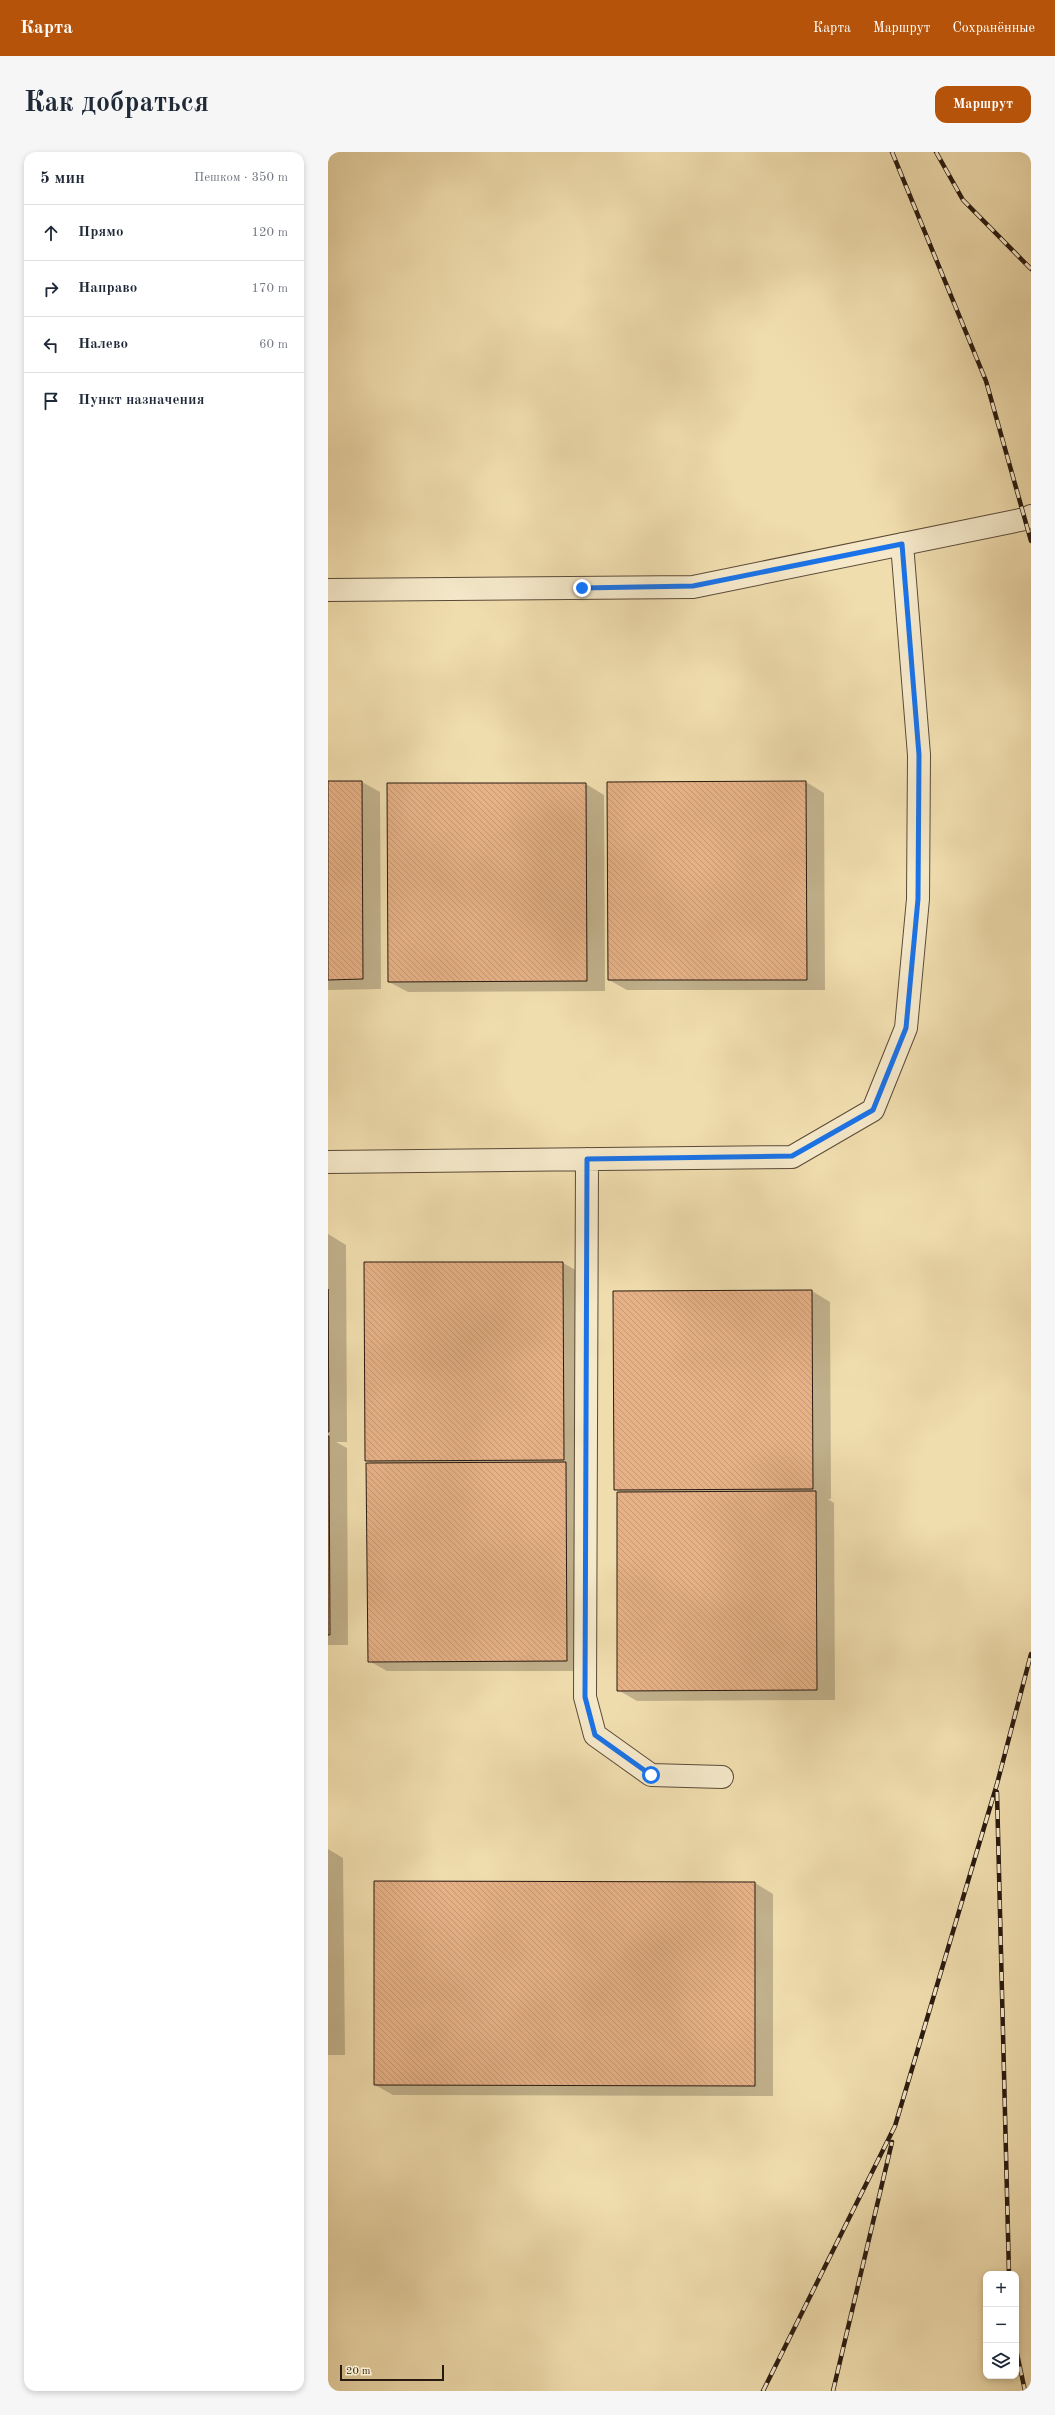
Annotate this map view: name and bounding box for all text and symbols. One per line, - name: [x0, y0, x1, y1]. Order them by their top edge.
- text: Карта: [20, 19, 73, 38]
- text: Карта: [813, 21, 851, 35]
- text: Маршрут: [873, 21, 930, 35]
- text: Сохранённые: [952, 21, 1035, 35]
- button: Маршрут: [935, 86, 1031, 123]
- text: Как добраться: [24, 90, 209, 118]
- text: 5 мин: [40, 170, 85, 187]
- text: Пешком · 350 m: [194, 171, 288, 184]
- icon: ahead: [40, 222, 62, 244]
- text: Прямо: [78, 225, 124, 240]
- text: 120 m: [251, 226, 288, 239]
- icon: right: [40, 278, 62, 300]
- text: Направо: [78, 281, 137, 296]
- text: 170 m: [251, 282, 288, 295]
- icon: left: [40, 334, 62, 356]
- text: Налево: [78, 337, 128, 352]
- text: 60 m: [259, 338, 288, 351]
- icon: arrive: [40, 390, 62, 412]
- text: Пункт назначения: [78, 393, 205, 408]
- route end: [573, 579, 591, 597]
- route start: [642, 1766, 660, 1784]
- map controls: [983, 2271, 1019, 2379]
- button: +: [983, 2271, 1019, 2307]
- button: −: [983, 2307, 1019, 2343]
- button: layers: [983, 2343, 1019, 2379]
- scale bar: [340, 2363, 444, 2382]
- text: 20 m: [346, 2366, 371, 2377]

